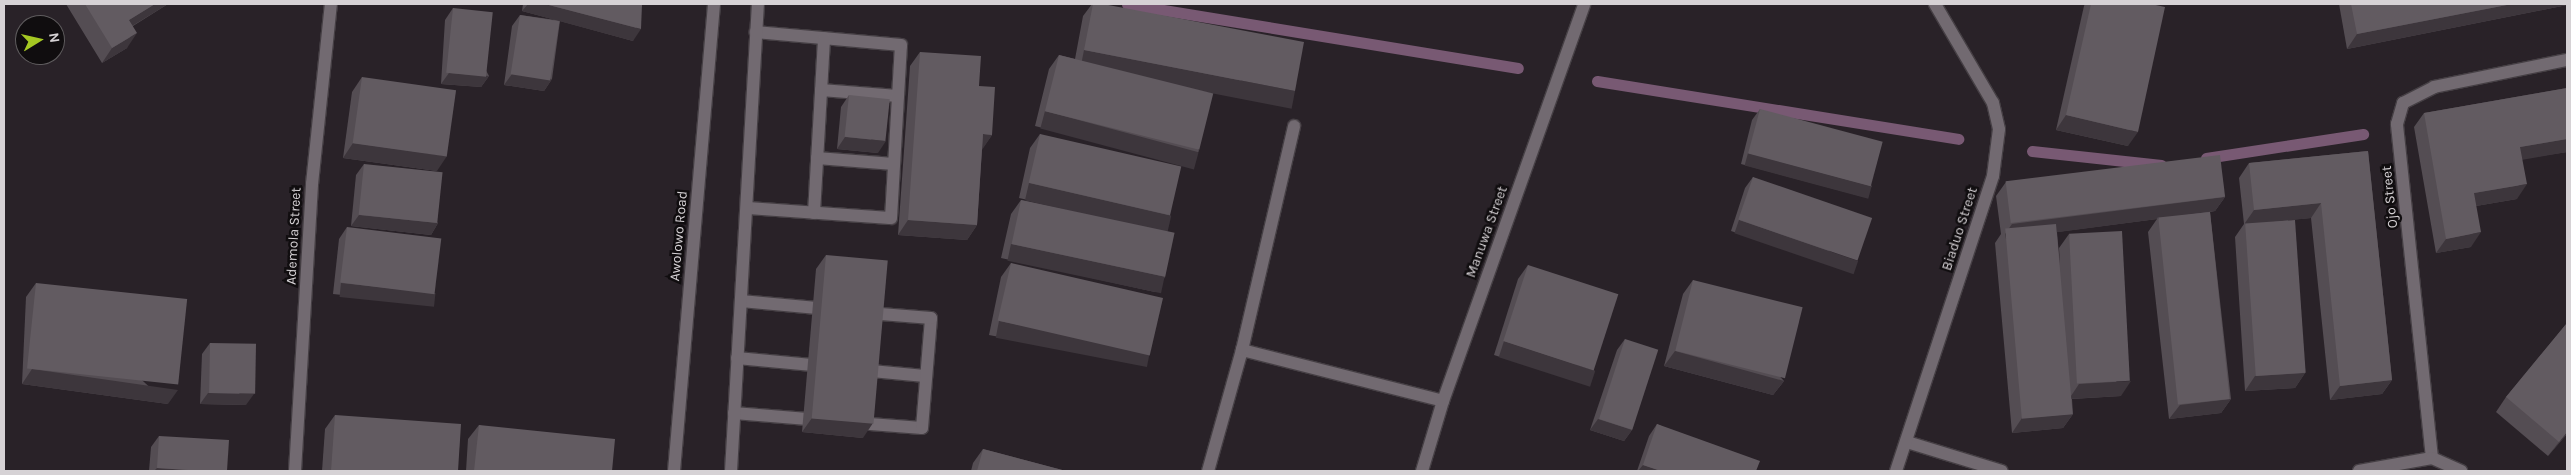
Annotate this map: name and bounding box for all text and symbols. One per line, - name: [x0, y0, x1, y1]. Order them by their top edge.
- north arrow: [15, 15, 65, 65]
- text: N: [45, 31, 64, 44]
- street label: Ojo Street: [2378, 165, 2402, 229]
- street label: Manuwa Street: [1463, 184, 1511, 280]
- street label: Biaduo Street: [1939, 185, 1981, 273]
- street label: Ademola Street: [283, 187, 305, 285]
- street label: Awolowo Road: [667, 190, 691, 282]

